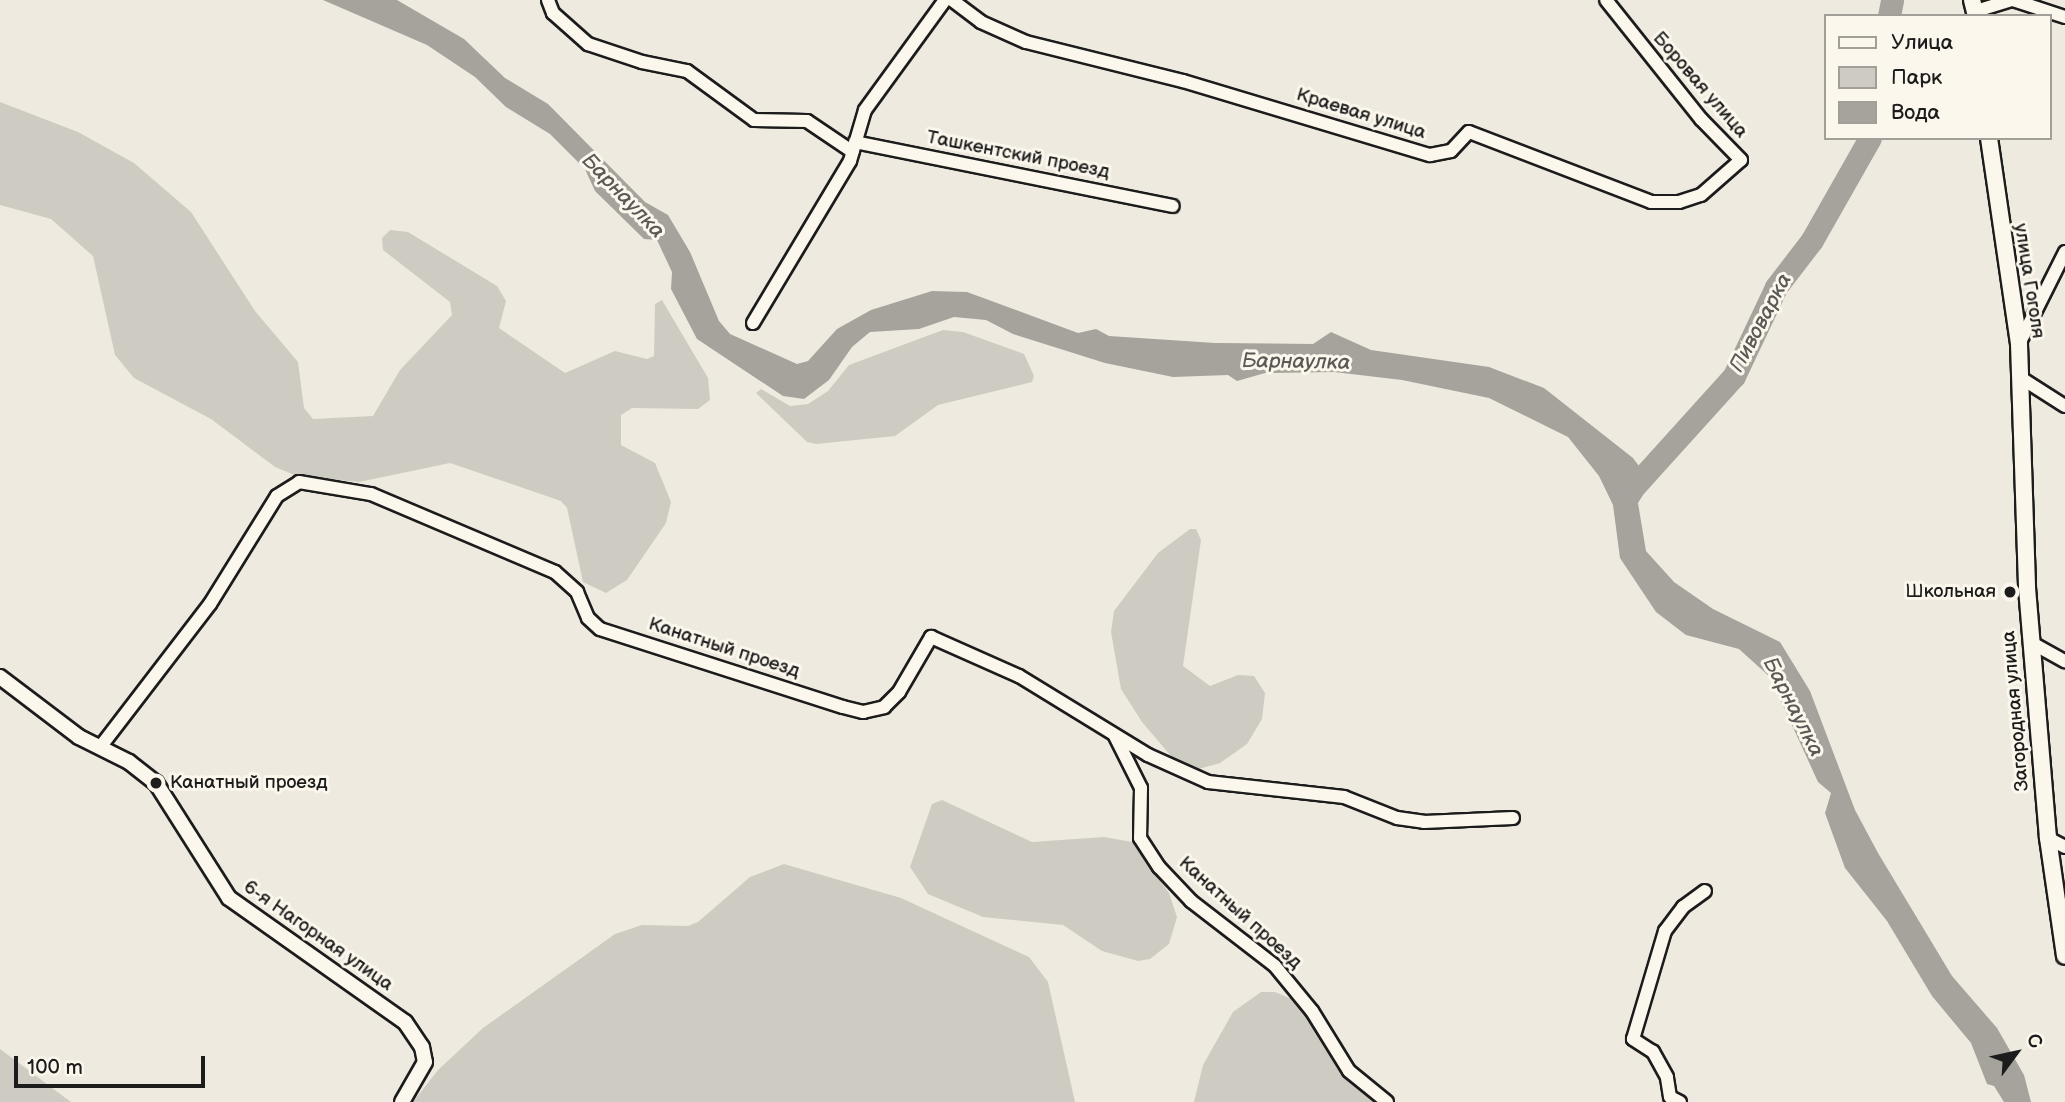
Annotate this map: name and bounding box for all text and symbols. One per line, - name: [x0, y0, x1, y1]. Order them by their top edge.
- legend: [1824, 14, 2051, 140]
- street label: Боровая улица: [1648, 27, 1752, 143]
- text: Улица: [1891, 30, 1953, 55]
- text: Парк: [1891, 65, 1942, 90]
- street label: Краевая улица: [1294, 83, 1428, 145]
- text: Вода: [1891, 100, 1940, 125]
- street label: Ташкентский проезд: [925, 126, 1111, 184]
- water label: Барнаулка: [576, 148, 670, 244]
- street label: улица Гоголя: [2009, 222, 2049, 340]
- water label: Пивоварка: [1724, 269, 1798, 377]
- water label: Барнаулка: [1242, 348, 1350, 376]
- place label: Школьная: [1905, 581, 1996, 603]
- marker: Школьная: [2002, 584, 2018, 600]
- street label: Канатный проезд: [646, 613, 802, 683]
- street label: Загородная улица: [1998, 630, 2034, 792]
- water label: Барнаулка: [1757, 653, 1829, 761]
- place label: Канатный проезд: [170, 772, 328, 794]
- marker: Канатный проезд: [148, 775, 164, 791]
- street label: Канатный проезд: [1174, 852, 1306, 974]
- street label: 6-я Нагорная улица: [239, 876, 397, 996]
- north arrow: [1981, 1018, 2051, 1088]
- text: С: [2021, 1029, 2047, 1053]
- scale bar: [18, 1042, 208, 1086]
- text: 100 m: [27, 1055, 83, 1080]

